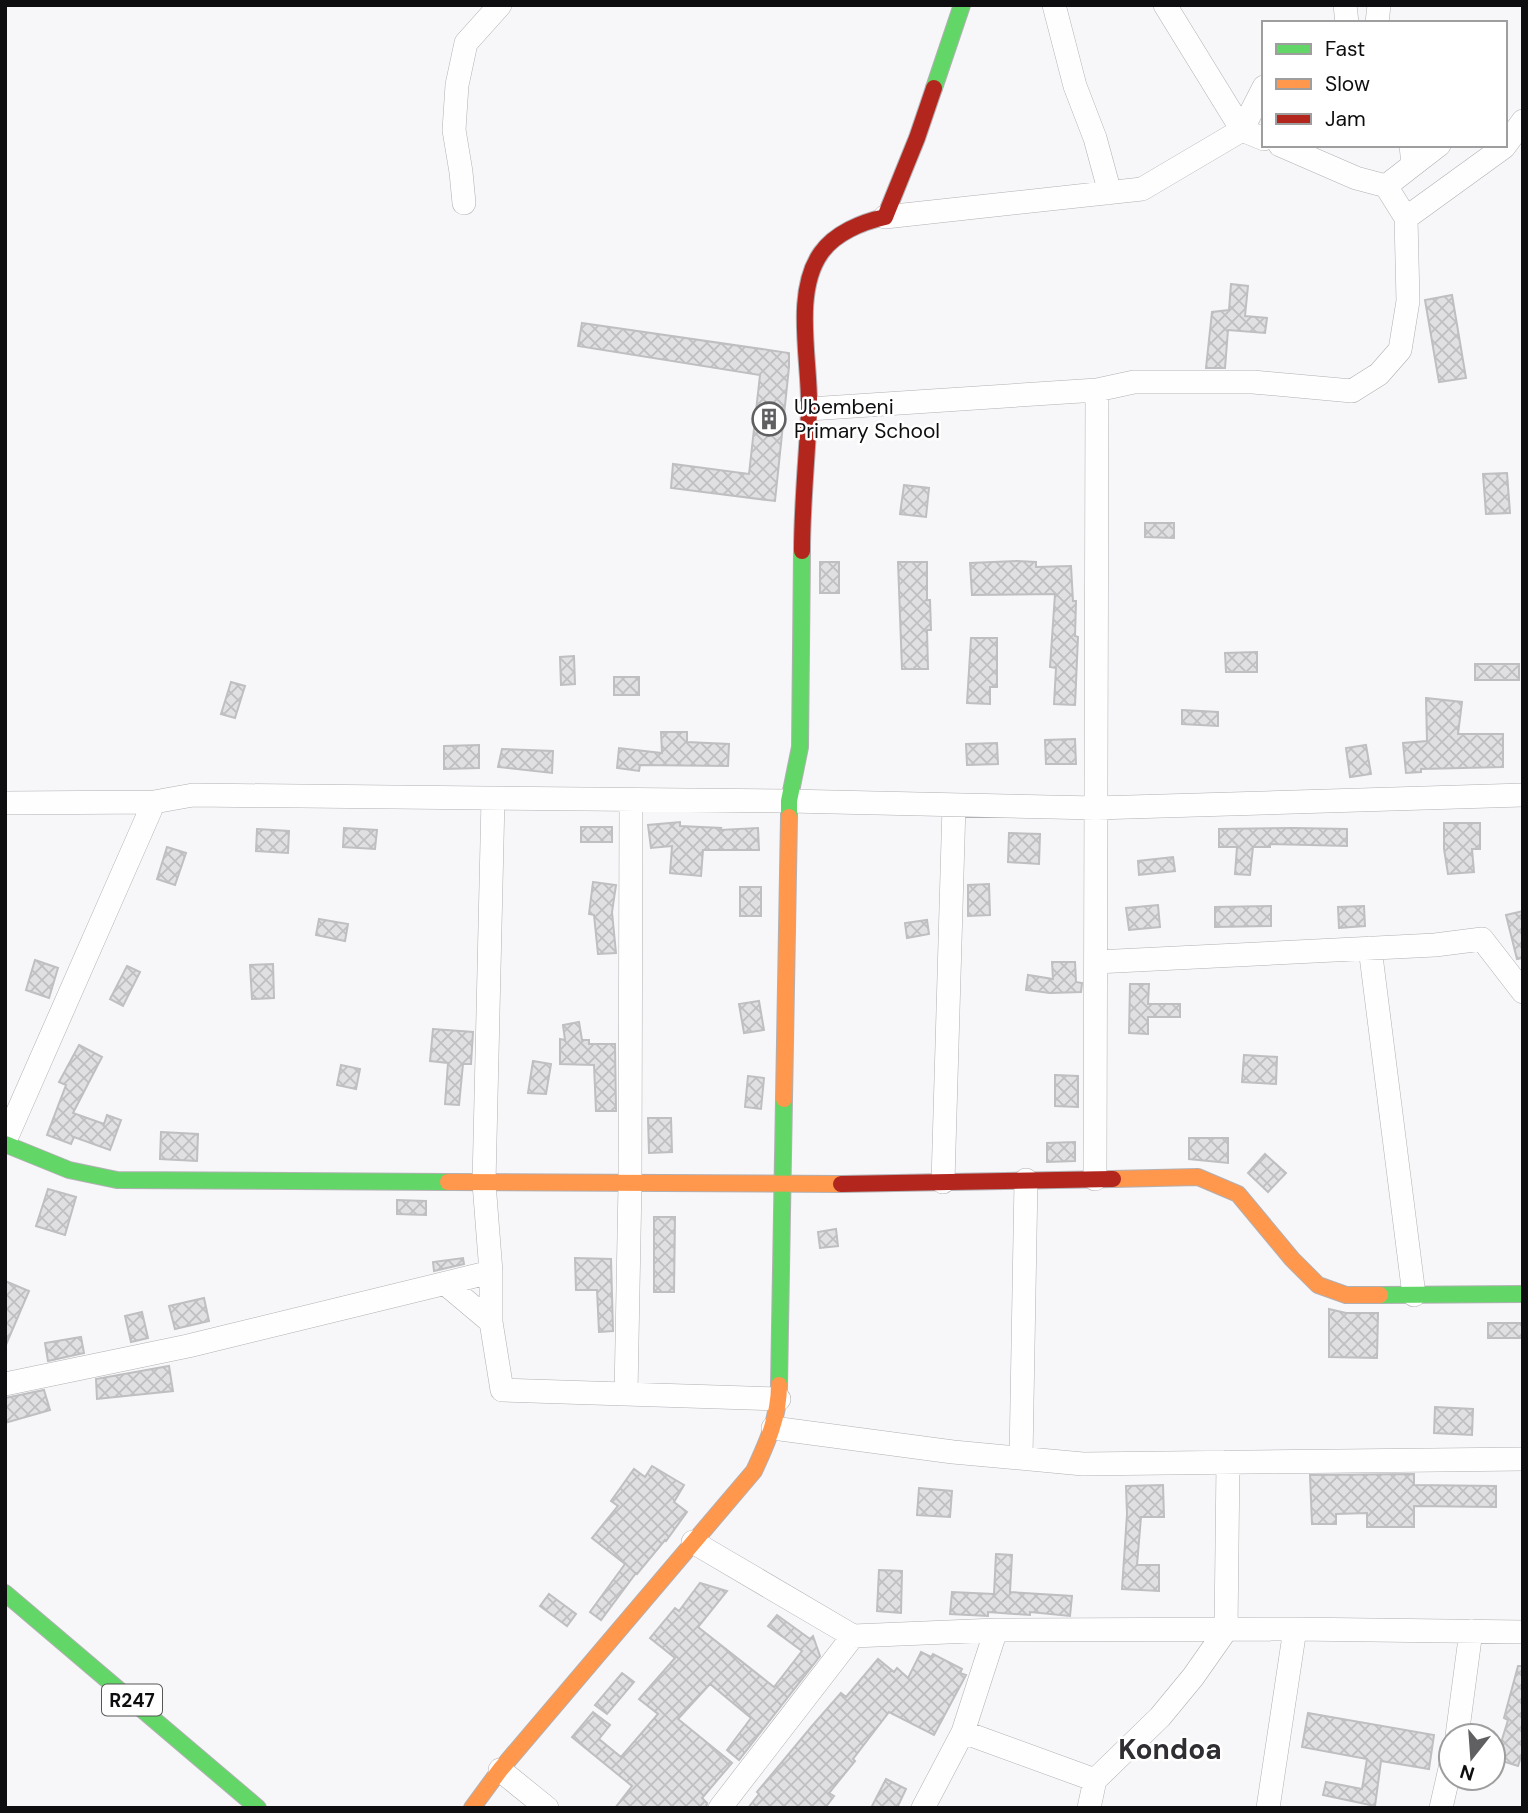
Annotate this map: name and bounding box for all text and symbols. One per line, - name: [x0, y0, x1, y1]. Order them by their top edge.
- legend: [1262, 21, 1507, 147]
- text: Fast: [1325, 35, 1365, 63]
- text: Slow: [1325, 70, 1370, 98]
- text: Jam: [1325, 105, 1366, 133]
- place label: Ubembeni Primary School: [794, 393, 940, 445]
- building icon: Ubembeni Primary School: [750, 400, 788, 438]
- road number: R247: [102, 1684, 162, 1716]
- north arrow: [1437, 1722, 1507, 1792]
- district label: Kondoa: [1118, 1731, 1222, 1768]
- text: N: [1457, 1759, 1477, 1787]

